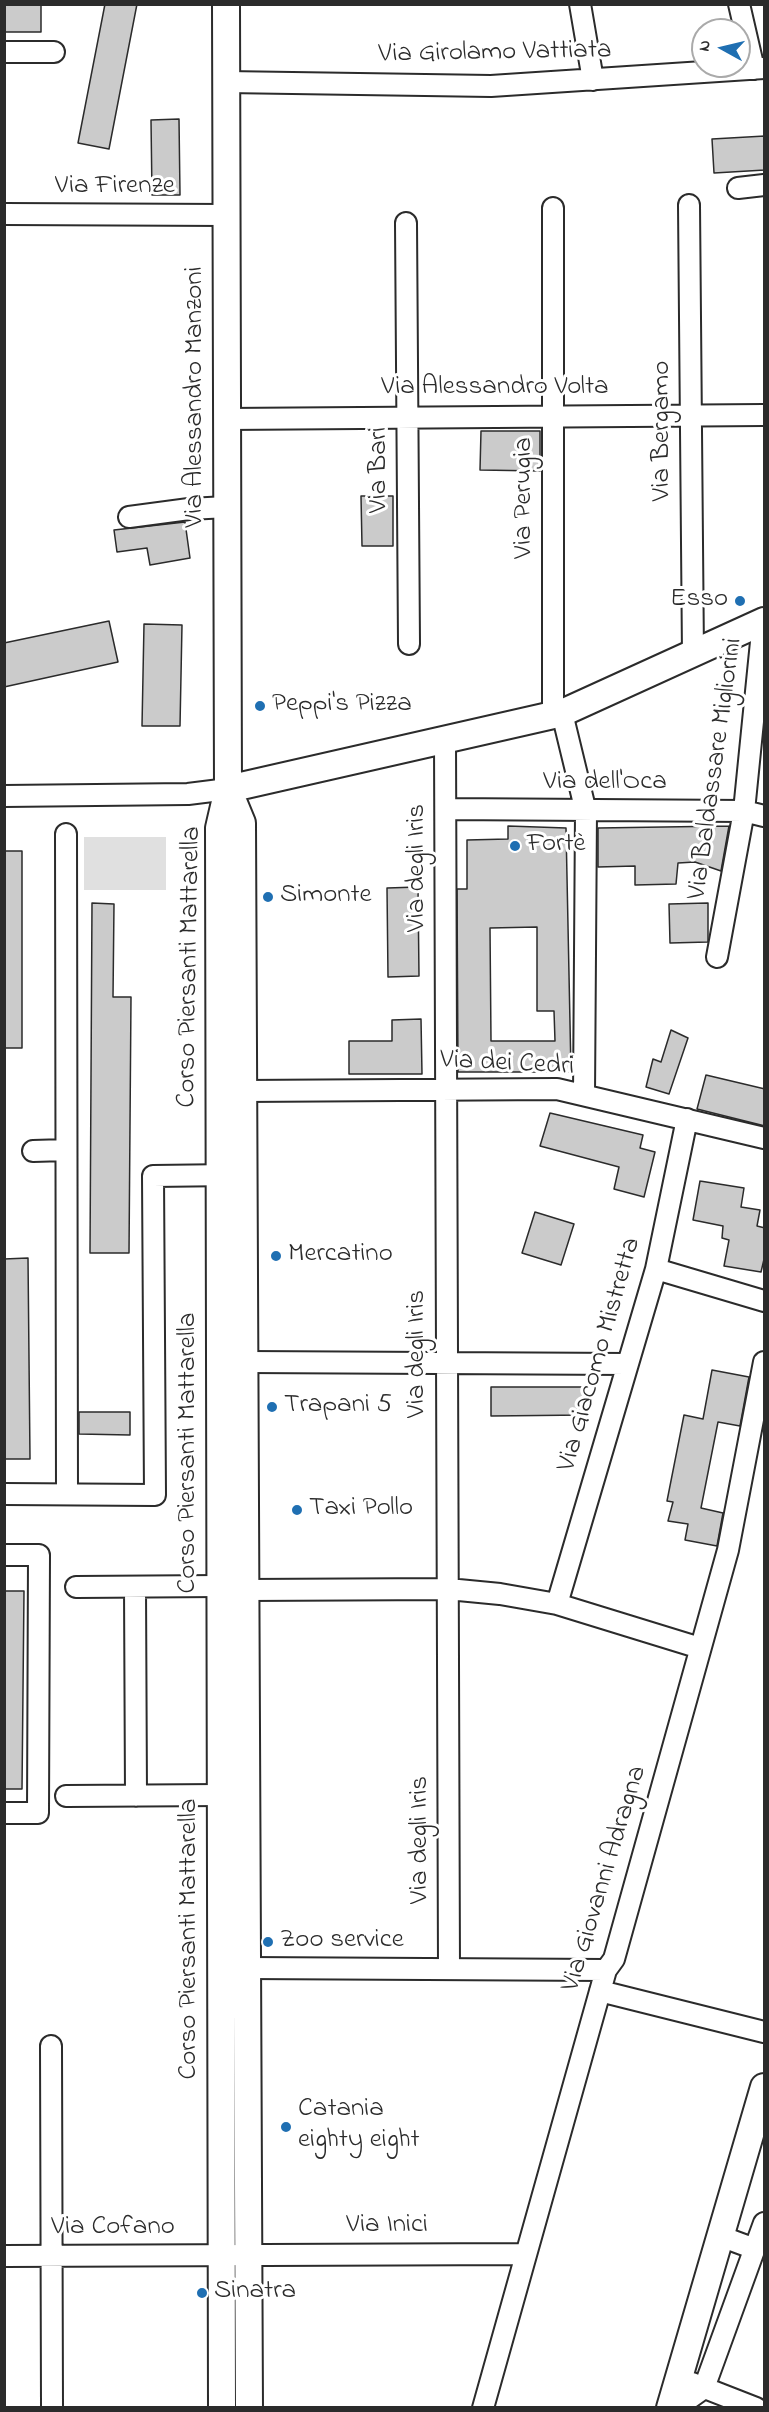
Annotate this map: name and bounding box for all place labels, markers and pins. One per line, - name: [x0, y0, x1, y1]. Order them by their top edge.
- place label: Esso: [670, 585, 728, 617]
- marker: Esso: [733, 594, 747, 608]
- place label: Peppi's Pizza: [272, 690, 412, 722]
- marker: Peppi's Pizza: [253, 699, 267, 713]
- place label: Fortè: [527, 830, 586, 862]
- marker: Fortè: [508, 839, 522, 853]
- place label: Simonte: [280, 881, 372, 913]
- marker: Simonte: [261, 890, 275, 904]
- place label: Mercatino: [288, 1240, 393, 1272]
- marker: Mercatino: [269, 1249, 283, 1263]
- place label: Trapani 5: [284, 1391, 392, 1423]
- marker: Trapani 5: [265, 1400, 279, 1414]
- place label: Taxi Pollo: [309, 1494, 413, 1526]
- marker: Taxi Pollo: [290, 1503, 304, 1517]
- place label: Zoo service: [280, 1926, 404, 1958]
- marker: Zoo service: [261, 1935, 275, 1949]
- place label: Catania eighty eight: [298, 2095, 420, 2158]
- marker: Catania eighty eight: [279, 2120, 293, 2134]
- place label: Sinatra: [214, 2277, 296, 2309]
- marker: Sinatra: [195, 2286, 209, 2300]

